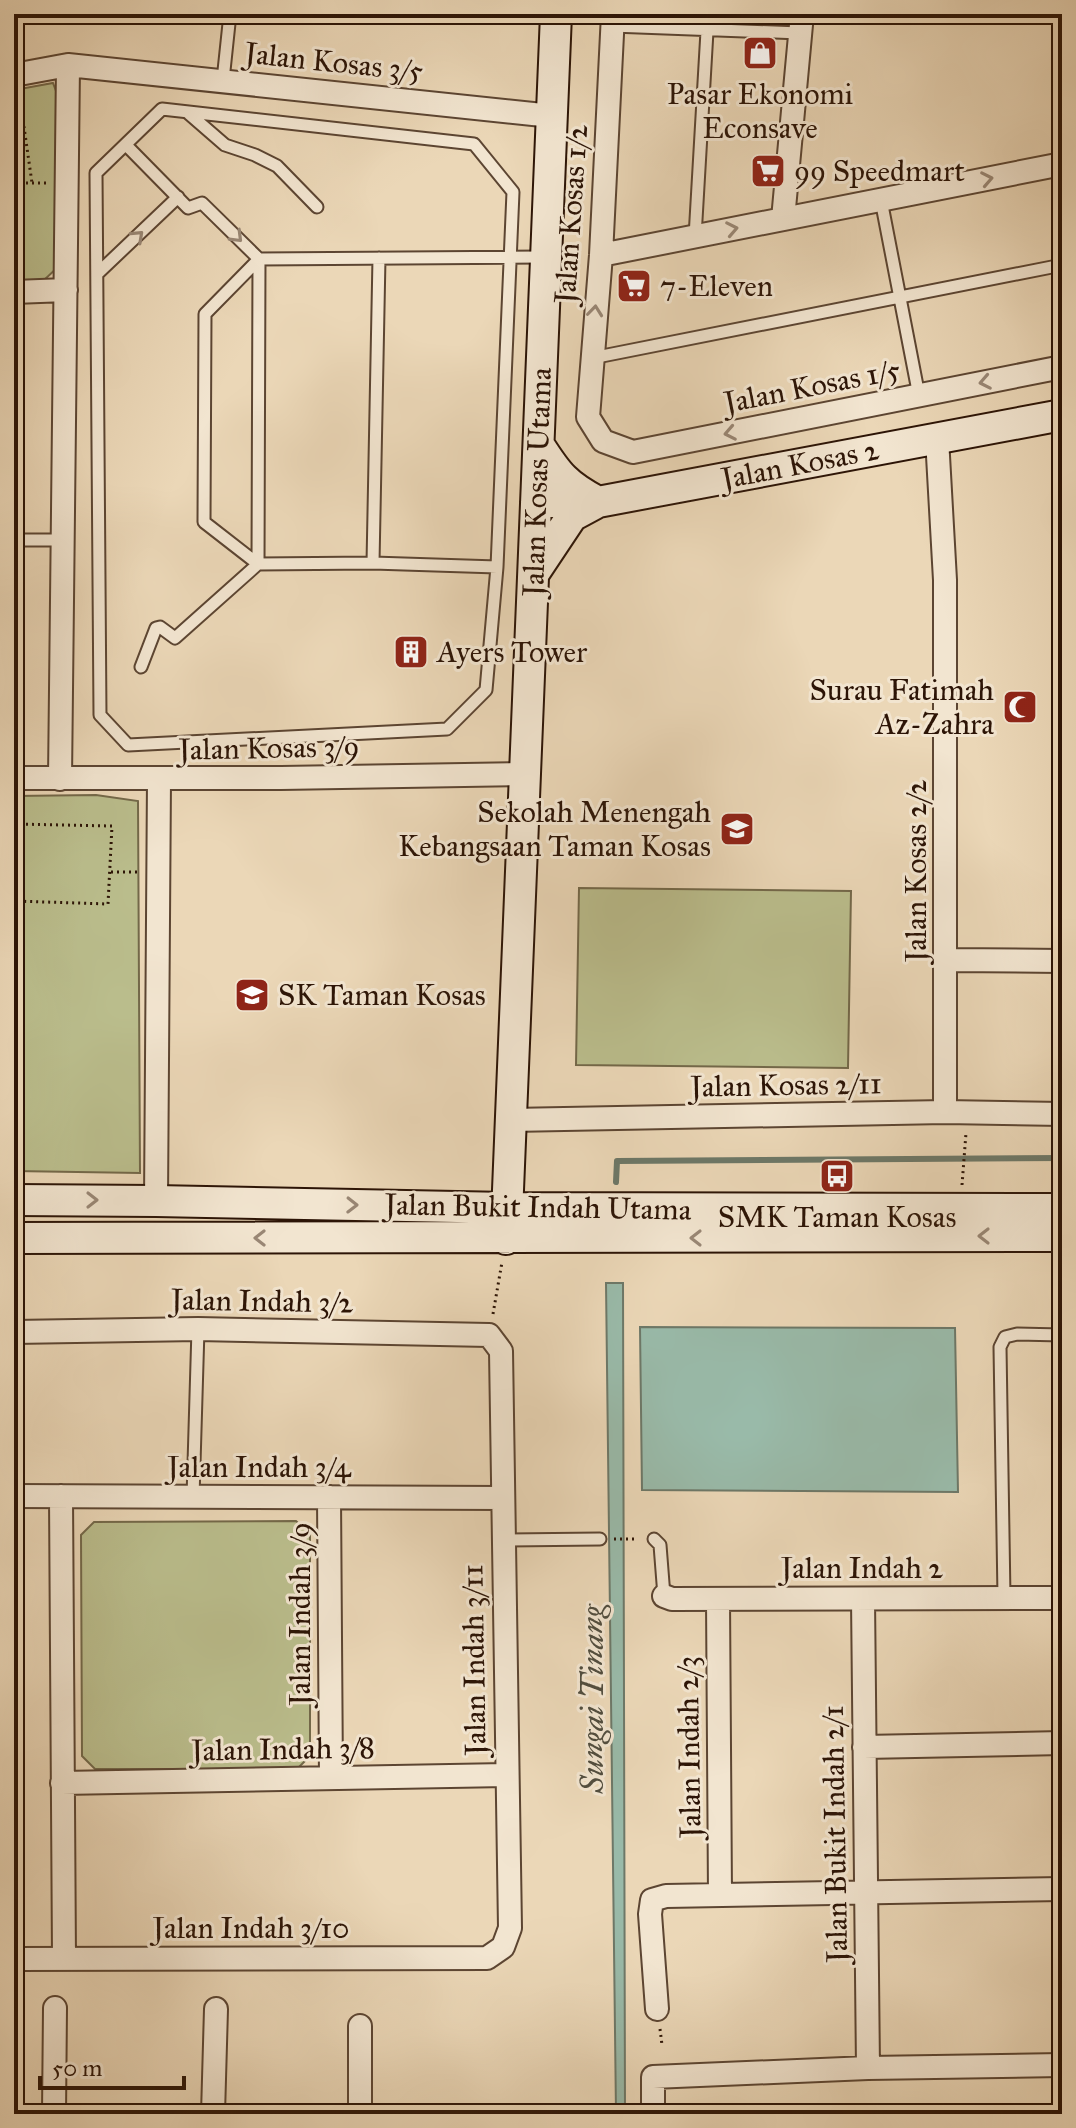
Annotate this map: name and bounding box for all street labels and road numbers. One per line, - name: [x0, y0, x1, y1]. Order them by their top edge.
- street label: Jalan Kosas 3/5: [240, 34, 425, 89]
- street label: Jalan Kosas 1/2: [547, 123, 595, 308]
- street label: Jalan Kosas 1/5: [718, 351, 903, 421]
- street label: Jalan Kosas Utama: [515, 367, 559, 600]
- street label: Jalan Kosas 2: [715, 431, 882, 497]
- street label: Jalan Kosas 3/9: [175, 728, 360, 769]
- street label: Jalan Kosas 2/2: [898, 780, 934, 965]
- street label: Jalan Kosas 2/11: [687, 1065, 882, 1105]
- street label: Jalan Bukit Indah Utama: [381, 1186, 692, 1228]
- street label: Jalan Indah 3/2: [168, 1281, 354, 1321]
- street label: Jalan Indah 3/4: [164, 1449, 352, 1485]
- street label: Jalan Indah 3/9: [282, 1522, 319, 1709]
- street label: Jalan Indah 2: [778, 1550, 943, 1586]
- street label: Jalan Indah 3/11: [454, 1564, 494, 1759]
- street label: Jalan Indah 2/3: [669, 1656, 709, 1841]
- street label: Jalan Bukit Indah 2/1: [815, 1705, 855, 1966]
- street label: Jalan Indah 3/8: [188, 1729, 375, 1769]
- street label: Jalan Indah 3/10: [150, 1910, 349, 1946]

